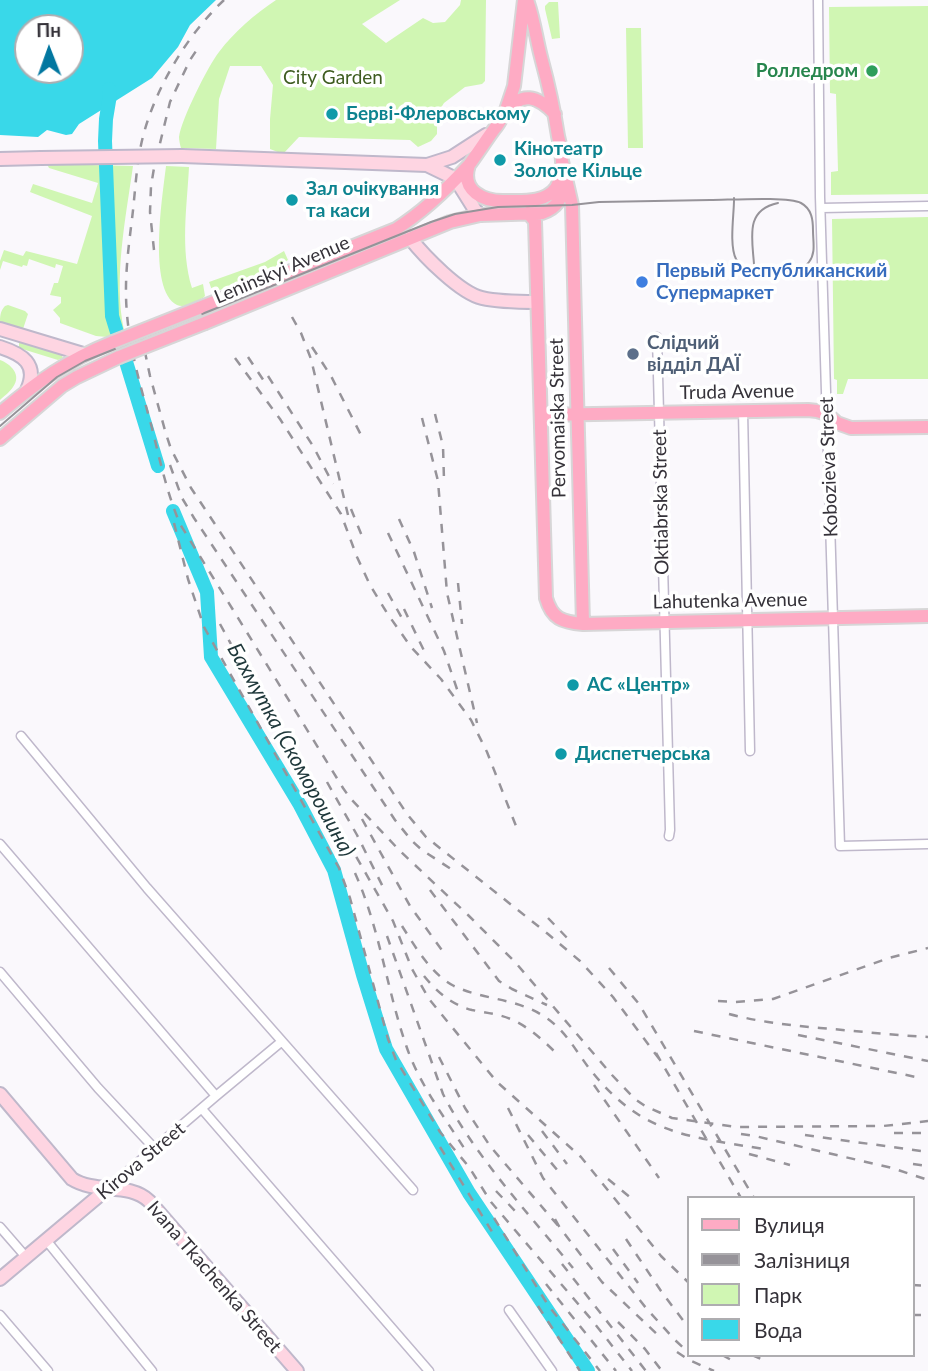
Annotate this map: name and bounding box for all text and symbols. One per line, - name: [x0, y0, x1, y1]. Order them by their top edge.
- north arrow: [14, 14, 84, 84]
- text: Пн: [36, 18, 61, 41]
- place label: Ролледром: [756, 60, 858, 82]
- marker: Ролледром: [864, 63, 880, 79]
- park label: City Garden: [283, 67, 383, 89]
- place label: Берві-Флеровському: [346, 103, 530, 125]
- marker: Берві-Флеровському: [324, 106, 340, 122]
- place label: Кінотеатр Золоте Кільце: [514, 138, 642, 182]
- marker: Кінотеатр Золоте Кільце: [492, 152, 508, 168]
- place label: Зал очікування та каси: [306, 178, 439, 222]
- marker: Зал очікування та каси: [284, 192, 300, 208]
- street label: Leninskyi Avenue: [211, 231, 353, 309]
- place label: Первый Республиканский Супермаркет: [656, 260, 887, 304]
- marker: Первый Республиканский Супермаркет: [634, 274, 650, 290]
- place label: Слідчий відділ ДАЇ: [647, 332, 740, 376]
- street label: Pervomaiska Street: [545, 338, 571, 498]
- marker: Слідчий відділ ДАЇ: [625, 346, 641, 362]
- street label: Truda Avenue: [680, 380, 794, 404]
- street label: Kobozieva Street: [815, 396, 843, 538]
- street label: Oktiabrska Street: [648, 429, 674, 575]
- street label: Lahutenka Avenue: [652, 588, 808, 614]
- water label: Бахмутка (Скоморошина): [222, 639, 360, 861]
- place label: АС «Центр»: [587, 674, 690, 696]
- marker: АС «Центр»: [565, 677, 581, 693]
- place label: Диспетчерська: [575, 743, 710, 765]
- marker: Диспетчерська: [553, 746, 569, 762]
- street label: Kirova Street: [92, 1118, 190, 1204]
- legend: [687, 1196, 914, 1357]
- street label: Ivana Tkachenka Street: [142, 1197, 286, 1357]
- text: Вулиця: [754, 1212, 825, 1237]
- text: Залізниця: [754, 1247, 850, 1272]
- text: Парк: [754, 1282, 802, 1307]
- text: Вода: [754, 1317, 802, 1342]

